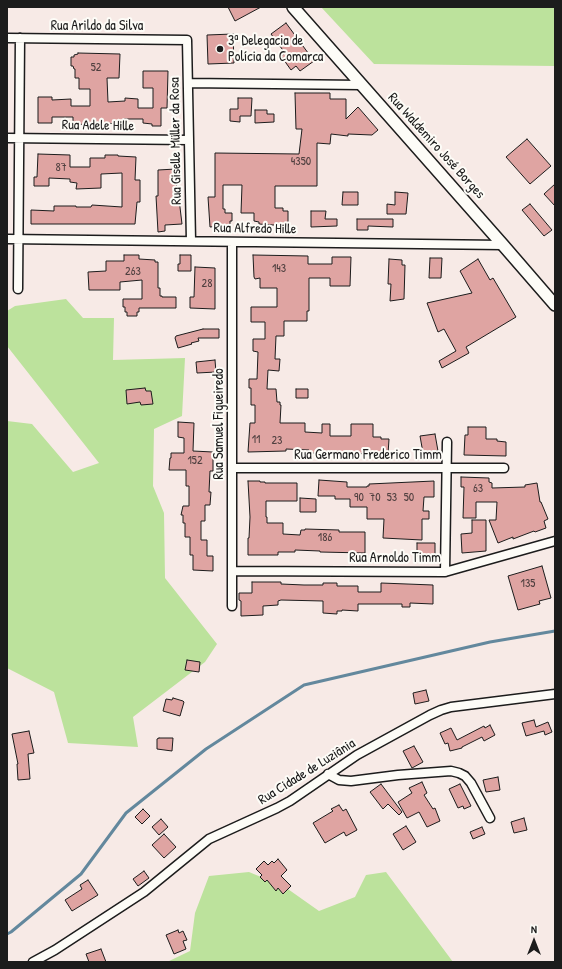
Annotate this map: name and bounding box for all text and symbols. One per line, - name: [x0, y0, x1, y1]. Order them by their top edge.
- street label: Rua Arildo da Silva: [51, 18, 143, 34]
- place label: 3ª Delegacia de Polícia da Comarca: [228, 33, 323, 66]
- marker: 3ª Delegacia de Polícia da Comarca: [215, 44, 225, 54]
- house number: 52: [91, 61, 101, 75]
- street label: Rua Giselle Müller da Rosa: [166, 77, 186, 205]
- street label: Rua Waldemiro José Borges: [384, 90, 488, 202]
- street label: Rua Adele Hille: [62, 117, 134, 135]
- house number: 4350: [291, 155, 311, 169]
- house number: 87: [55, 161, 67, 175]
- street label: Rua Alfredo Hille: [213, 220, 297, 238]
- house number: 143: [272, 262, 286, 276]
- house number: 263: [125, 265, 141, 279]
- house number: 28: [202, 277, 212, 291]
- street label: Rua Samuel Figueiredo: [211, 368, 227, 480]
- house number: 11: [252, 433, 260, 447]
- house number: 23: [272, 434, 282, 448]
- street label: Rua Germano Frederico Timm: [294, 447, 442, 463]
- house number: 152: [187, 454, 203, 468]
- house number: 63: [473, 482, 483, 496]
- house number: 90: [354, 491, 364, 505]
- house number: 70: [369, 491, 381, 505]
- house number: 53: [387, 491, 397, 505]
- house number: 50: [404, 491, 414, 505]
- house number: 186: [318, 531, 332, 545]
- street label: Rua Arnoldo Timm: [349, 550, 441, 566]
- house number: 135: [521, 577, 535, 591]
- street label: Rua Cidade de Luziânia: [255, 735, 359, 809]
- north arrow: [514, 921, 554, 961]
- text: N: [531, 922, 537, 936]

